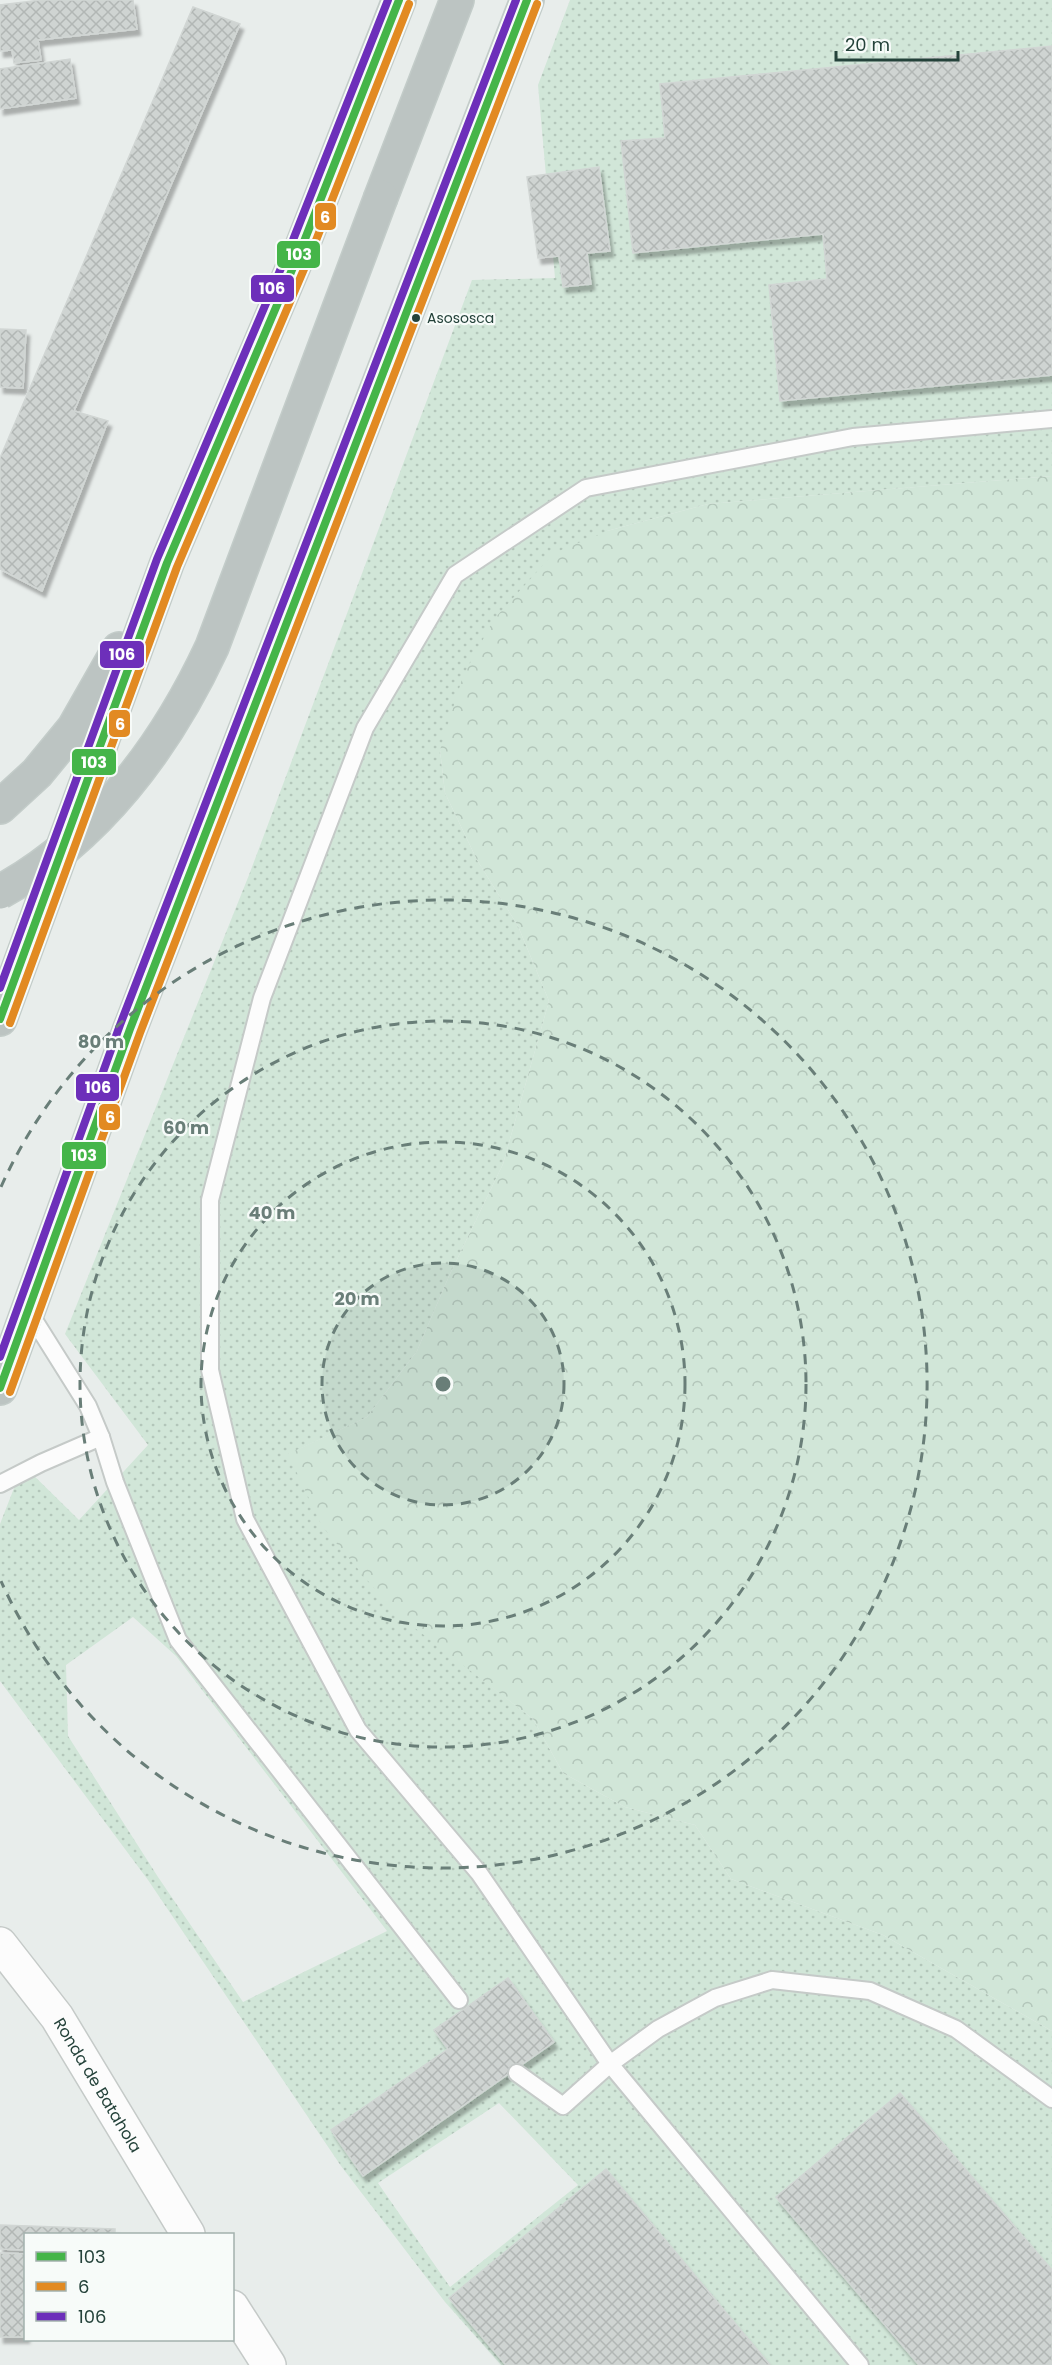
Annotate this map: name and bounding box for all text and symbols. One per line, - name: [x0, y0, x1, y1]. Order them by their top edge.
- scale bar: [836, 24, 958, 62]
- text: 20 m: [845, 32, 890, 57]
- line badge: 6: [314, 202, 337, 231]
- text: 6: [320, 206, 330, 229]
- line badge: 103: [276, 240, 321, 269]
- text: 103: [286, 243, 312, 266]
- line badge: 106: [250, 274, 295, 303]
- text: 106: [259, 277, 285, 300]
- place label: Asososca: [427, 308, 494, 328]
- marker: Asososca: [410, 312, 422, 324]
- line badge: 106: [99, 640, 145, 669]
- text: 106: [109, 643, 135, 666]
- line badge: 6: [108, 709, 131, 738]
- text: 6: [115, 713, 125, 736]
- line badge: 103: [71, 748, 117, 776]
- text: 103: [81, 751, 107, 774]
- text: 80 m: [78, 1029, 124, 1054]
- line badge: 106: [75, 1073, 120, 1102]
- text: 106: [85, 1076, 111, 1099]
- line badge: 6: [98, 1103, 121, 1131]
- text: 6: [105, 1106, 115, 1129]
- text: 60 m: [163, 1115, 209, 1140]
- line badge: 103: [61, 1141, 107, 1170]
- text: 103: [71, 1144, 97, 1167]
- text: 40 m: [249, 1200, 295, 1225]
- text: 20 m: [335, 1286, 379, 1311]
- centre of rings: [433, 1374, 453, 1394]
- street label: Ronda de Batahola: [48, 2013, 148, 2157]
- legend: [24, 2233, 234, 2341]
- text: 103: [78, 2244, 106, 2269]
- text: 6: [78, 2274, 89, 2299]
- text: 106: [78, 2304, 107, 2329]

